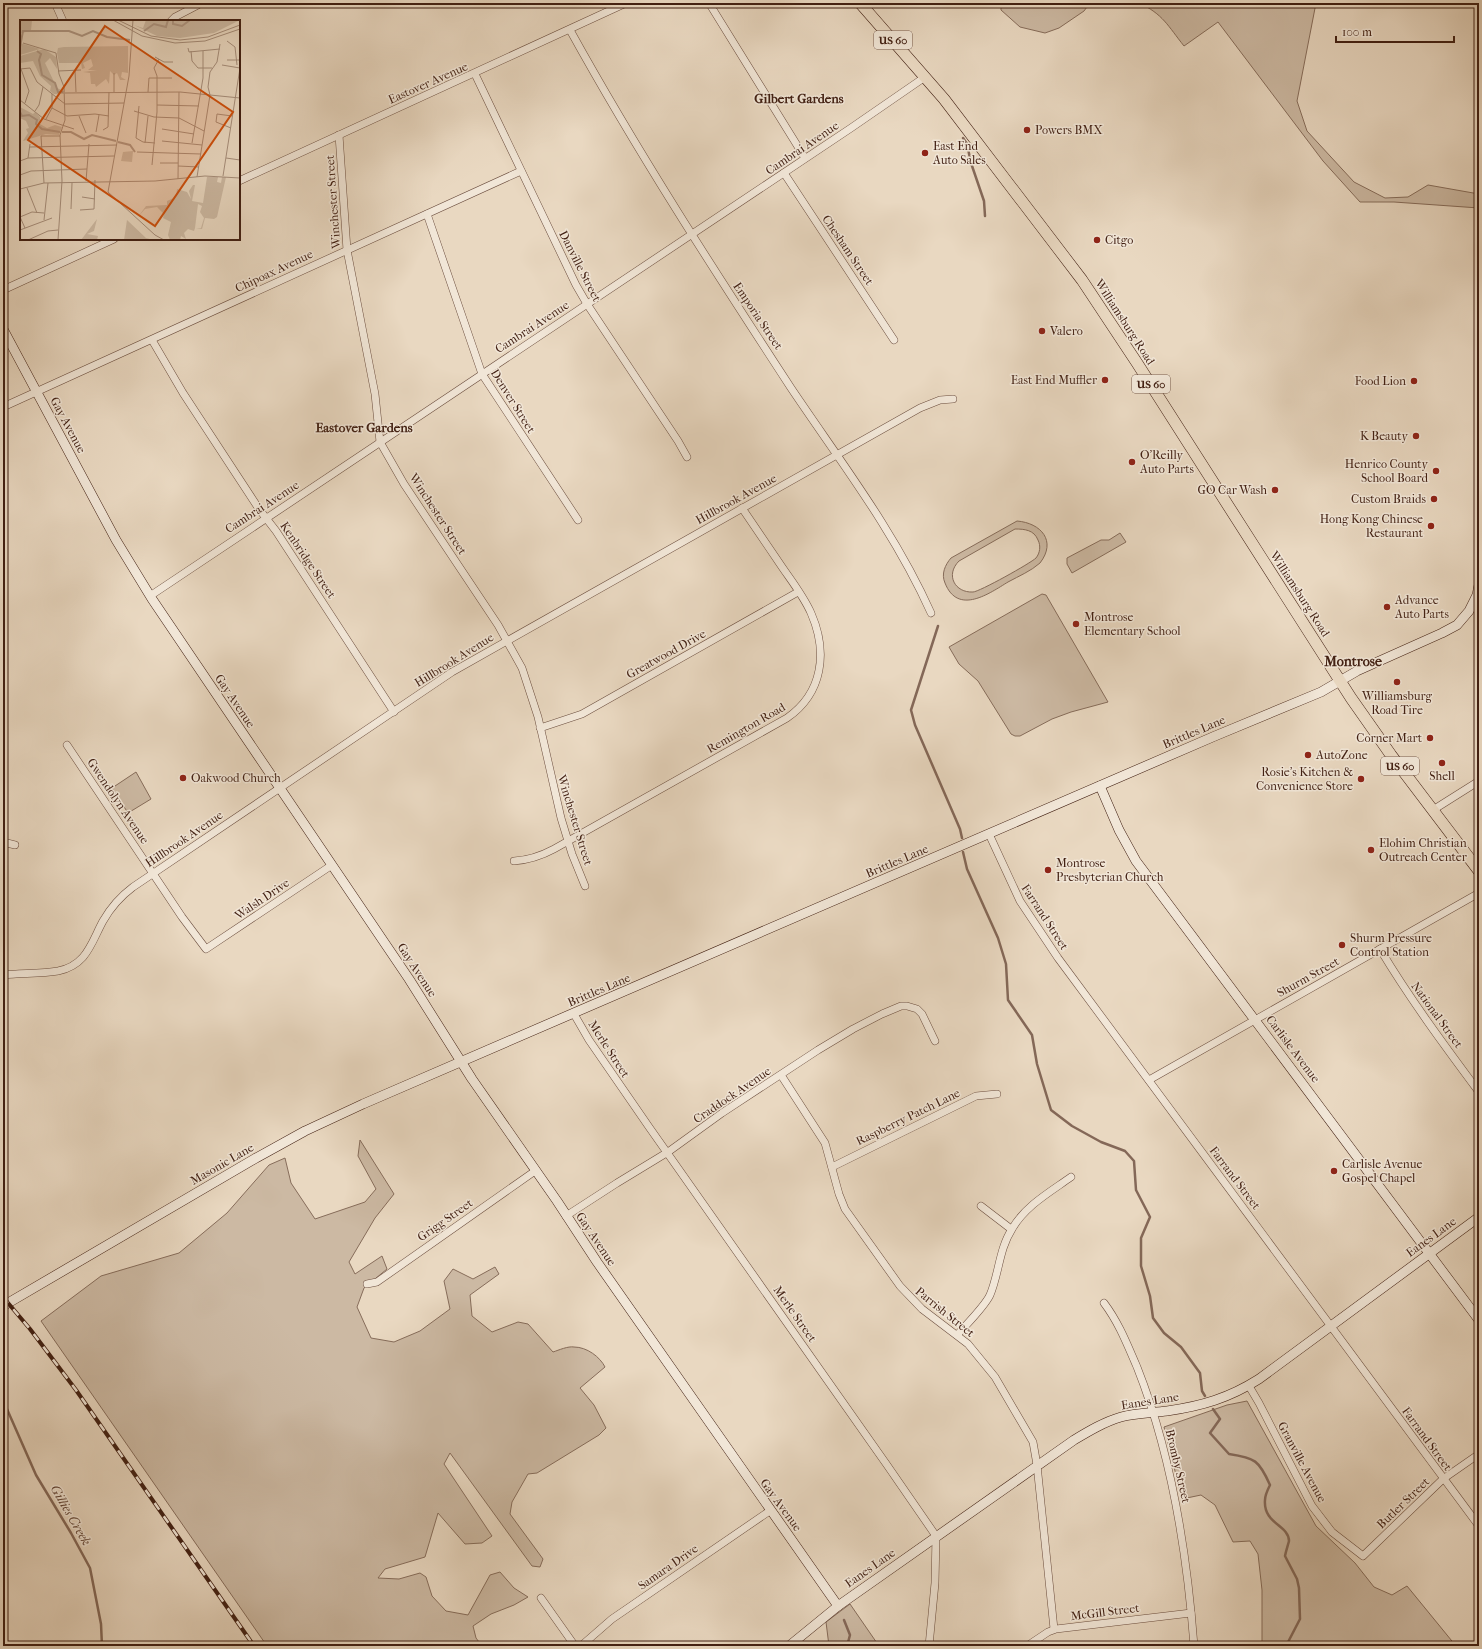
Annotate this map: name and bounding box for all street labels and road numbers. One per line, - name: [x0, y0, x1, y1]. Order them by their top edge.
- road number: US 60: [874, 31, 912, 49]
- street label: Eastover Avenue: [386, 59, 470, 107]
- street label: Cambrai Avenue: [763, 118, 841, 178]
- street label: Winchester Street: [323, 154, 343, 250]
- street label: Chesham Street: [819, 212, 877, 288]
- street label: Danville Street: [556, 228, 604, 304]
- street label: Chipoax Avenue: [233, 247, 315, 295]
- street label: Williamsburg Road: [1092, 276, 1158, 368]
- street label: Emporia Street: [730, 280, 786, 353]
- street label: Cambrai Avenue: [492, 298, 572, 356]
- street label: Denver Street: [488, 366, 539, 436]
- road number: US 60: [1132, 375, 1170, 393]
- street label: Gay Avenue: [47, 395, 89, 456]
- street label: Winchester Street: [406, 470, 470, 558]
- street label: Hillbrook Avenue: [693, 471, 779, 527]
- street label: Cambrai Avenue: [222, 478, 302, 536]
- street label: Kenbridge Street: [277, 519, 339, 602]
- street label: Williamsburg Road: [1267, 548, 1333, 640]
- street label: Greatwood Drive: [624, 626, 708, 682]
- street label: Hillbrook Avenue: [412, 630, 496, 690]
- street label: Gay Avenue: [212, 672, 258, 730]
- street label: Remington Road: [704, 700, 788, 756]
- street label: Brittles Lane: [1161, 712, 1228, 751]
- street label: Gwendolyn Avenue: [84, 756, 152, 847]
- road number: US 60: [1381, 757, 1419, 775]
- street label: Winchester Street: [554, 772, 596, 868]
- street label: Hillbrook Avenue: [143, 808, 225, 870]
- street label: Brittles Lane: [864, 841, 931, 880]
- street label: Walsh Drive: [231, 876, 292, 923]
- street label: Farrand Street: [1019, 882, 1072, 953]
- street label: Gay Avenue: [394, 940, 440, 1000]
- street label: Shurm Street: [1274, 954, 1342, 1000]
- street label: Brittles Lane: [566, 970, 633, 1009]
- street label: National Street: [1408, 979, 1466, 1051]
- street label: Carlisle Avenue: [1263, 1013, 1323, 1085]
- street label: Merle Street: [585, 1018, 633, 1081]
- street label: Craddock Avenue: [691, 1064, 774, 1126]
- street label: Raspberry Patch Lane: [854, 1086, 962, 1148]
- street label: Masonic Lane: [188, 1140, 256, 1188]
- street label: Farrand Street: [1207, 1144, 1264, 1213]
- street label: Grigg Street: [415, 1195, 476, 1244]
- street label: Gay Avenue: [573, 1210, 619, 1268]
- street label: Eanes Lane: [1403, 1214, 1459, 1260]
- street label: Merle Street: [771, 1283, 820, 1345]
- street label: Parrish Street: [913, 1284, 978, 1340]
- street label: Eanes Lane: [1120, 1390, 1180, 1412]
- street label: Farrand Street: [1399, 1404, 1455, 1474]
- street label: Granville Avenue: [1275, 1419, 1329, 1505]
- street label: Bromby Street: [1163, 1428, 1193, 1505]
- street label: Butler Street: [1374, 1474, 1433, 1531]
- street label: Gay Avenue: [757, 1476, 805, 1534]
- street label: Samara Drive: [635, 1541, 701, 1593]
- street label: Eanes Lane: [842, 1545, 898, 1590]
- street label: McGill Street: [1070, 1601, 1141, 1623]

